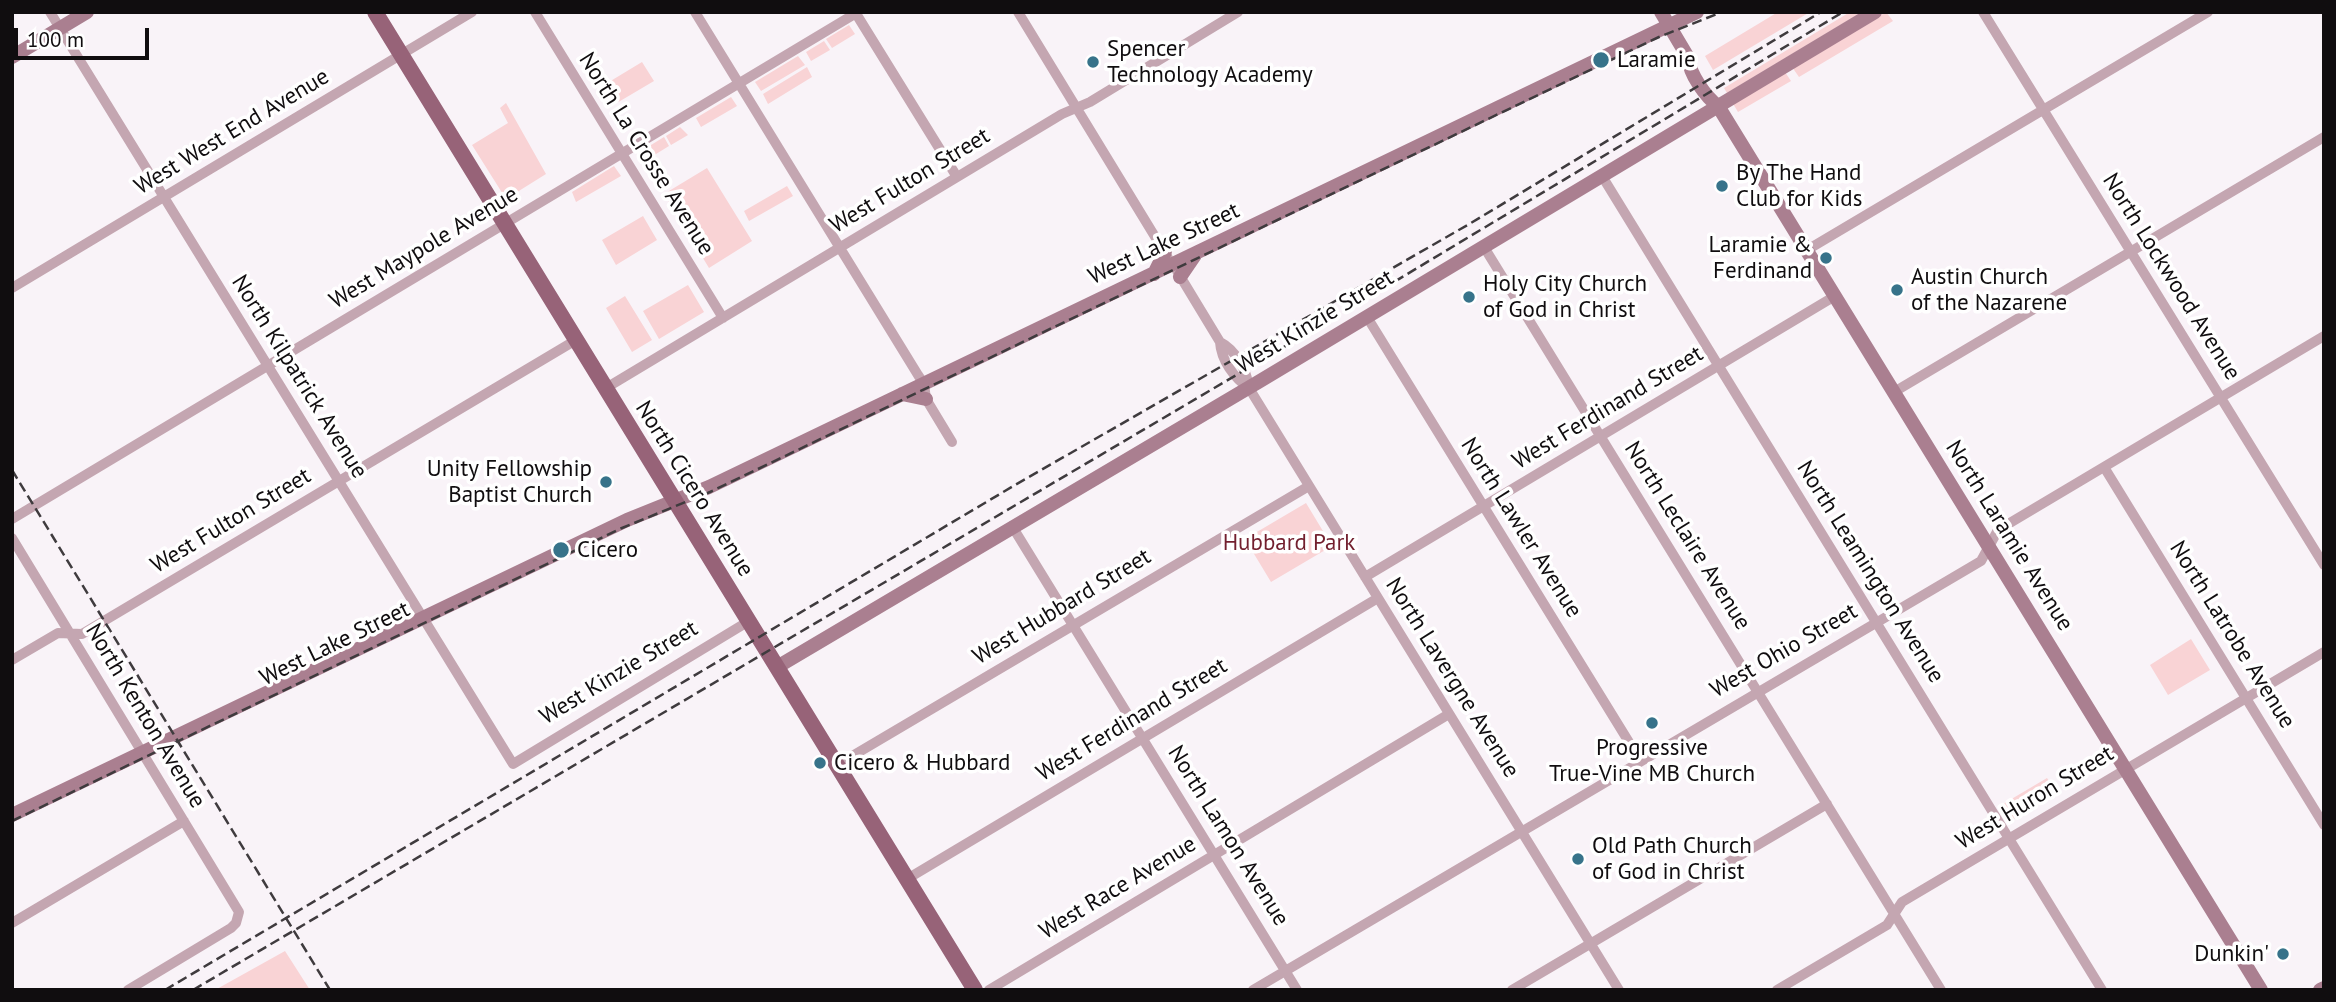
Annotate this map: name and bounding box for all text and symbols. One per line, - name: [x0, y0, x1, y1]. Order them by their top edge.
- scale bar: [18, 14, 152, 58]
- text: 100 m: [27, 26, 84, 53]
- place label: Spencer Technology Academy: [1107, 35, 1313, 89]
- place label: Laramie: [1617, 46, 1696, 74]
- street label: North La Crosse Avenue: [572, 48, 720, 260]
- marker: Laramie: [1591, 50, 1611, 70]
- marker: Spencer Technology Academy: [1085, 54, 1101, 70]
- street label: West West End Avenue: [130, 63, 334, 201]
- street label: West Fulton Street: [825, 122, 995, 240]
- place label: By The Hand Club for Kids: [1736, 159, 1862, 213]
- street label: North Lockwood Avenue: [2096, 168, 2246, 386]
- marker: By The Hand Club for Kids: [1714, 178, 1730, 194]
- street label: West Maypole Avenue: [325, 181, 523, 315]
- street label: West Lake Street: [1084, 197, 1244, 291]
- place label: Laramie & Ferdinand: [1709, 231, 1812, 285]
- marker: Laramie & Ferdinand: [1818, 250, 1834, 266]
- place label: Austin Church of the Nazarene: [1911, 263, 2067, 317]
- street label: West Kinzie Street: [1231, 264, 1399, 380]
- street label: North Kilpatrick Avenue: [225, 270, 373, 484]
- place label: Holy City Church of God in Christ: [1483, 270, 1647, 324]
- marker: Austin Church of the Nazarene: [1889, 282, 1905, 298]
- marker: Holy City Church of God in Christ: [1461, 289, 1477, 305]
- street label: West Ferdinand Street: [1508, 340, 1708, 476]
- street label: North Cicero Avenue: [629, 396, 759, 582]
- street label: North Lawler Avenue: [1455, 433, 1587, 623]
- street label: North Laramie Avenue: [1939, 436, 2079, 636]
- street label: North Leclaire Avenue: [1618, 437, 1756, 635]
- place label: Unity Fellowship Baptist Church: [427, 455, 592, 509]
- street label: North Leamington Avenue: [1790, 456, 1950, 688]
- street label: West Fulton Street: [146, 462, 316, 580]
- marker: Unity Fellowship Baptist Church: [598, 474, 614, 490]
- park label: Hubbard Park: [1223, 529, 1355, 557]
- place label: Cicero: [577, 536, 638, 564]
- street label: North Latrobe Avenue: [2163, 536, 2301, 734]
- marker: Cicero: [551, 540, 571, 560]
- street label: West Hubbard Street: [968, 543, 1156, 671]
- street label: North Lavergne Avenue: [1379, 573, 1525, 783]
- street label: West Lake Street: [255, 596, 415, 692]
- street label: West Ohio Street: [1706, 598, 1862, 704]
- street label: West Kinzie Street: [535, 615, 703, 731]
- street label: North Kenton Avenue: [79, 619, 211, 813]
- street label: West Ferdinand Street: [1032, 652, 1232, 788]
- marker: Progressive True-Vine MB Church: [1644, 715, 1660, 731]
- place label: Progressive True-Vine MB Church: [1549, 734, 1755, 788]
- street label: West Huron Street: [1951, 740, 2119, 856]
- street label: North Lamon Avenue: [1161, 741, 1295, 931]
- place label: Cicero & Hubbard: [834, 749, 1010, 777]
- marker: Cicero & Hubbard: [812, 755, 828, 771]
- street label: West Race Avenue: [1035, 830, 1201, 946]
- place label: Old Path Church of God in Christ: [1592, 832, 1752, 886]
- marker: Old Path Church of God in Christ: [1570, 851, 1586, 867]
- place label: Dunkin': [2194, 940, 2269, 968]
- marker: Dunkin': [2275, 946, 2291, 962]

